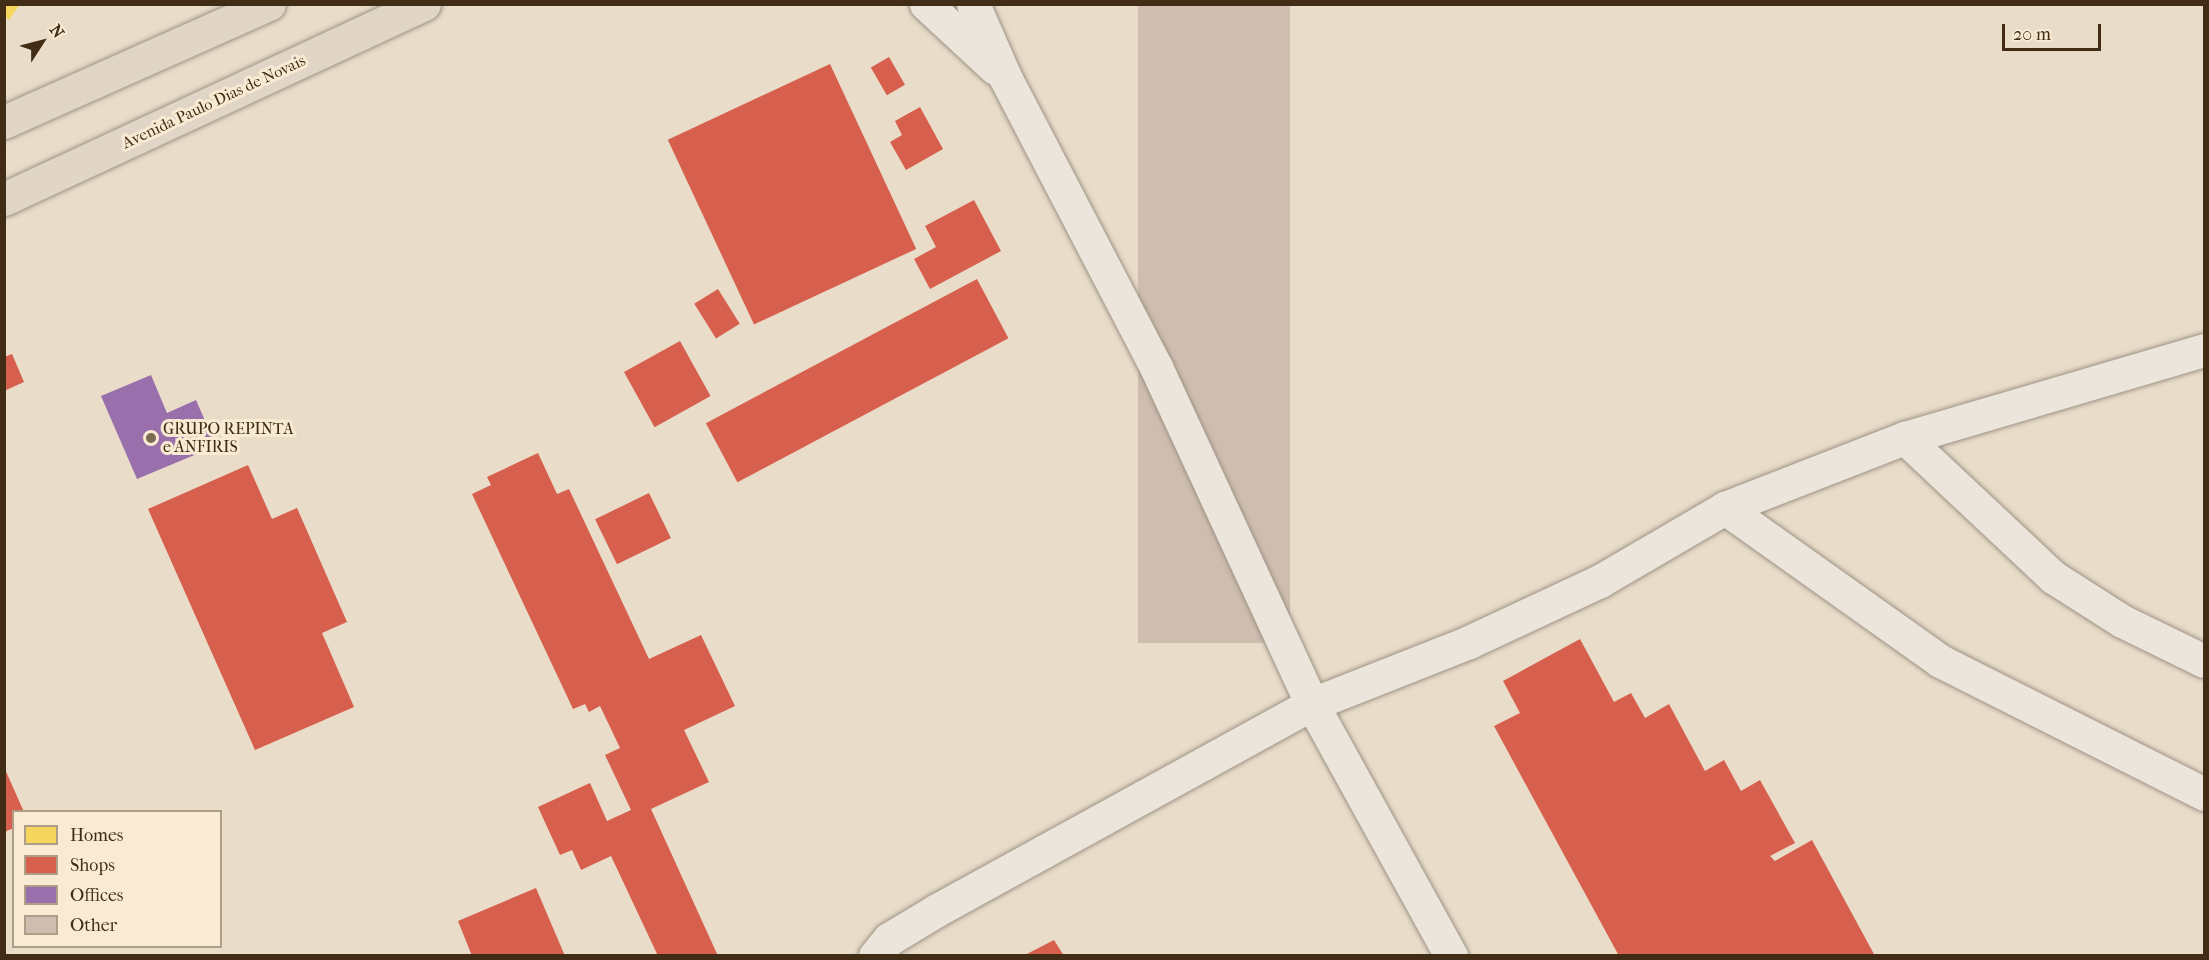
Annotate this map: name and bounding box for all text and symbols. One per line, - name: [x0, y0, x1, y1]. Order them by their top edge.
- north arrow: [12, 12, 72, 72]
- scale bar: [2005, 12, 2104, 50]
- text: N: [46, 21, 68, 42]
- text: 20 m: [2013, 24, 2051, 45]
- street label: Avenida Paulo Dias de Novais: [119, 51, 309, 153]
- place label: GRUPO REPINTA e ANFIRIS: [163, 419, 294, 457]
- marker: GRUPO REPINTA e ANFIRIS: [144, 431, 158, 445]
- legend: [12, 810, 222, 948]
- text: Homes: [70, 825, 124, 846]
- text: Shops: [70, 855, 115, 876]
- text: Offices: [70, 885, 123, 906]
- text: Other: [70, 915, 117, 936]

